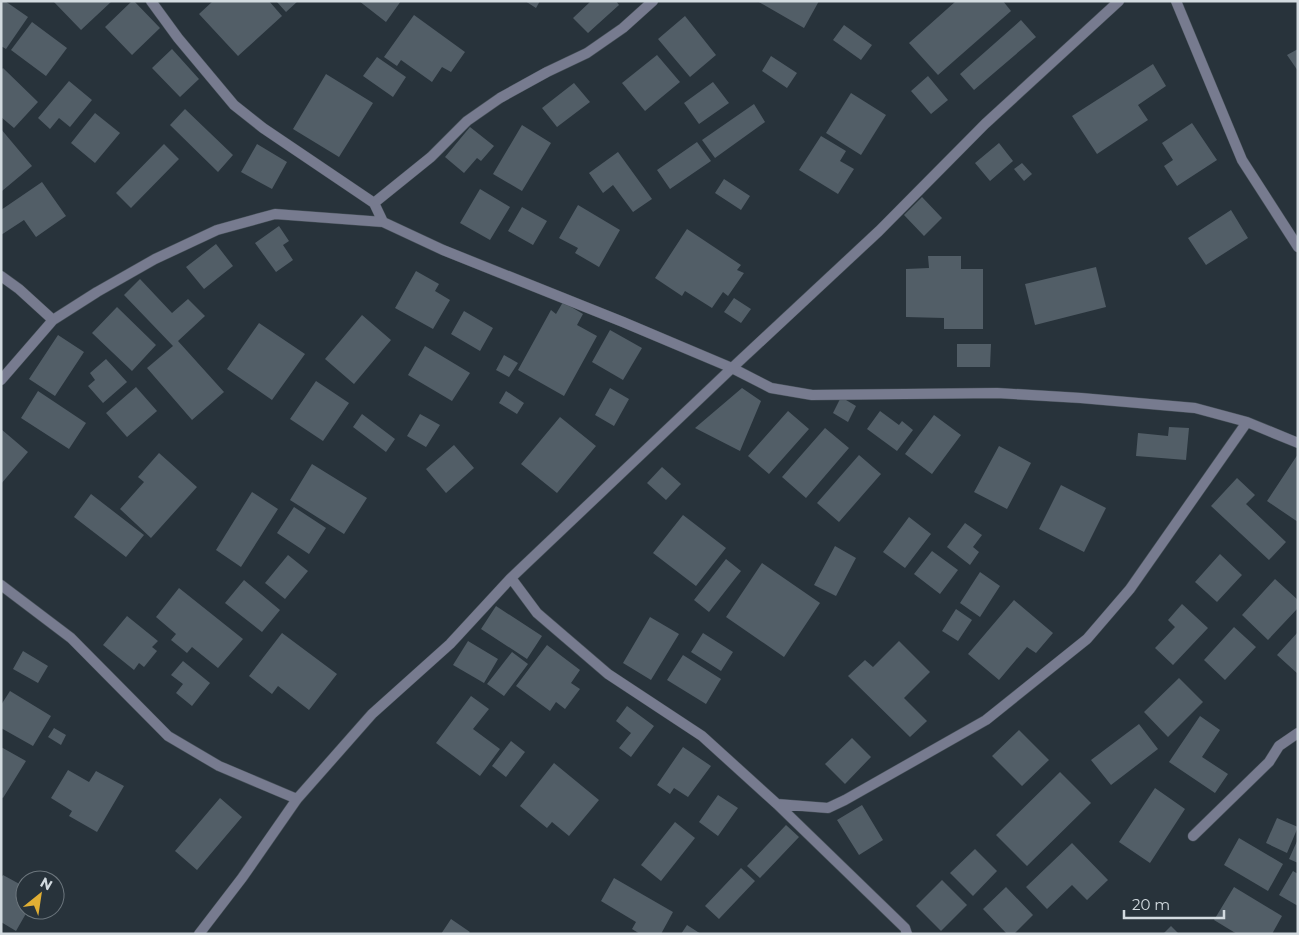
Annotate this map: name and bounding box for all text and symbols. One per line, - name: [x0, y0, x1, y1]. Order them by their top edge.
- north arrow: [15, 870, 65, 920]
- text: N: [37, 873, 56, 894]
- scale bar: [1124, 888, 1224, 920]
- text: 20 m: [1132, 895, 1170, 914]

